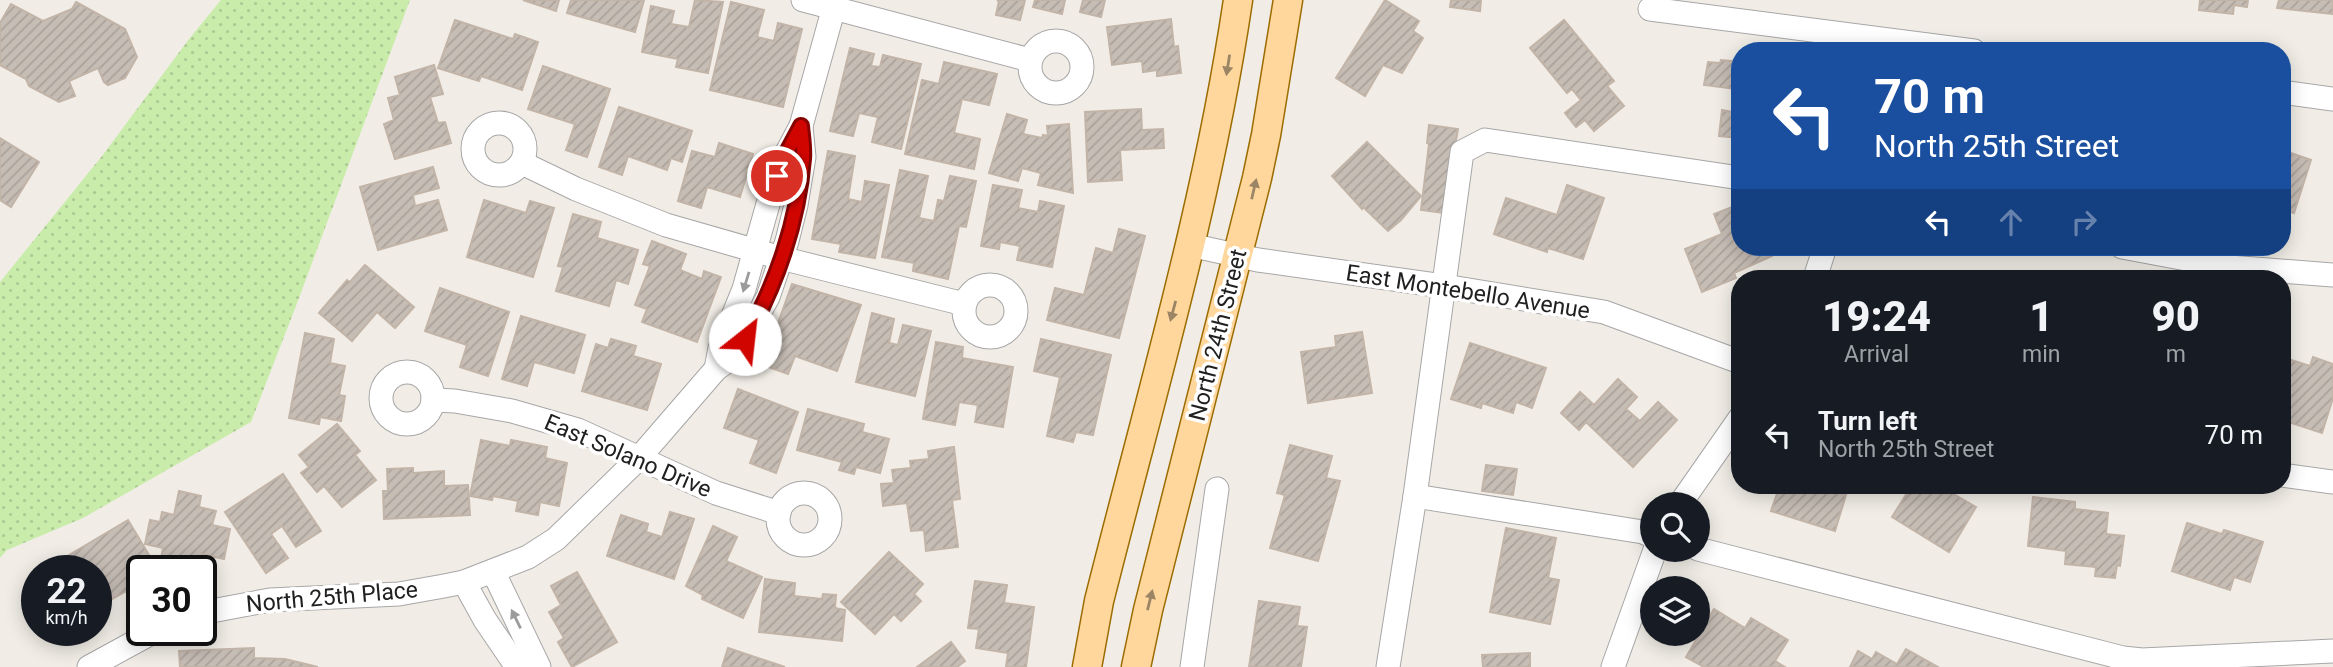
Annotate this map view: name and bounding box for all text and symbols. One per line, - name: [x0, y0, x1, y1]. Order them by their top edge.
- one-way arrow: [1222, 54, 1233, 76]
- text: 70 m: [1874, 68, 1985, 125]
- icon: left: [1759, 70, 1850, 161]
- text: North 25th Street: [1874, 127, 2119, 165]
- pin: [747, 146, 807, 206]
- icon: arrive: [758, 157, 796, 195]
- one-way arrow: [1249, 178, 1260, 200]
- icon: left: [1919, 203, 1957, 241]
- icon: ahead: [1992, 203, 2030, 241]
- icon: right: [2065, 203, 2103, 241]
- street label: North 24th Street: [1184, 246, 1252, 424]
- street label: East Montebello Avenue: [1344, 259, 1592, 325]
- one-way arrow: [740, 272, 750, 293]
- text: 19:24: [1822, 292, 1931, 341]
- text: 1: [2029, 292, 2053, 341]
- text: 90: [2152, 292, 2200, 341]
- one-way arrow: [1167, 300, 1178, 322]
- position arrow: [708, 302, 782, 376]
- text: Arrival: [1844, 341, 1909, 368]
- text: min: [2022, 341, 2061, 368]
- text: m: [2166, 341, 2186, 368]
- text: Turn left: [1818, 406, 1917, 436]
- street label: East Solano Drive: [540, 409, 716, 503]
- icon: left: [1759, 416, 1797, 454]
- text: 70 m: [2205, 420, 2263, 450]
- text: North 25th Street: [1818, 436, 1994, 463]
- map controls: [1640, 492, 1710, 646]
- button: search: [1640, 492, 1710, 562]
- speed limit sign: 30: [126, 555, 217, 646]
- text: 22: [46, 571, 87, 612]
- street label: North 25th Place: [245, 576, 419, 618]
- button: layers: [1640, 576, 1710, 646]
- one-way arrow: [1145, 589, 1156, 611]
- text: km/h: [45, 607, 88, 628]
- one-way arrow: [511, 609, 522, 629]

